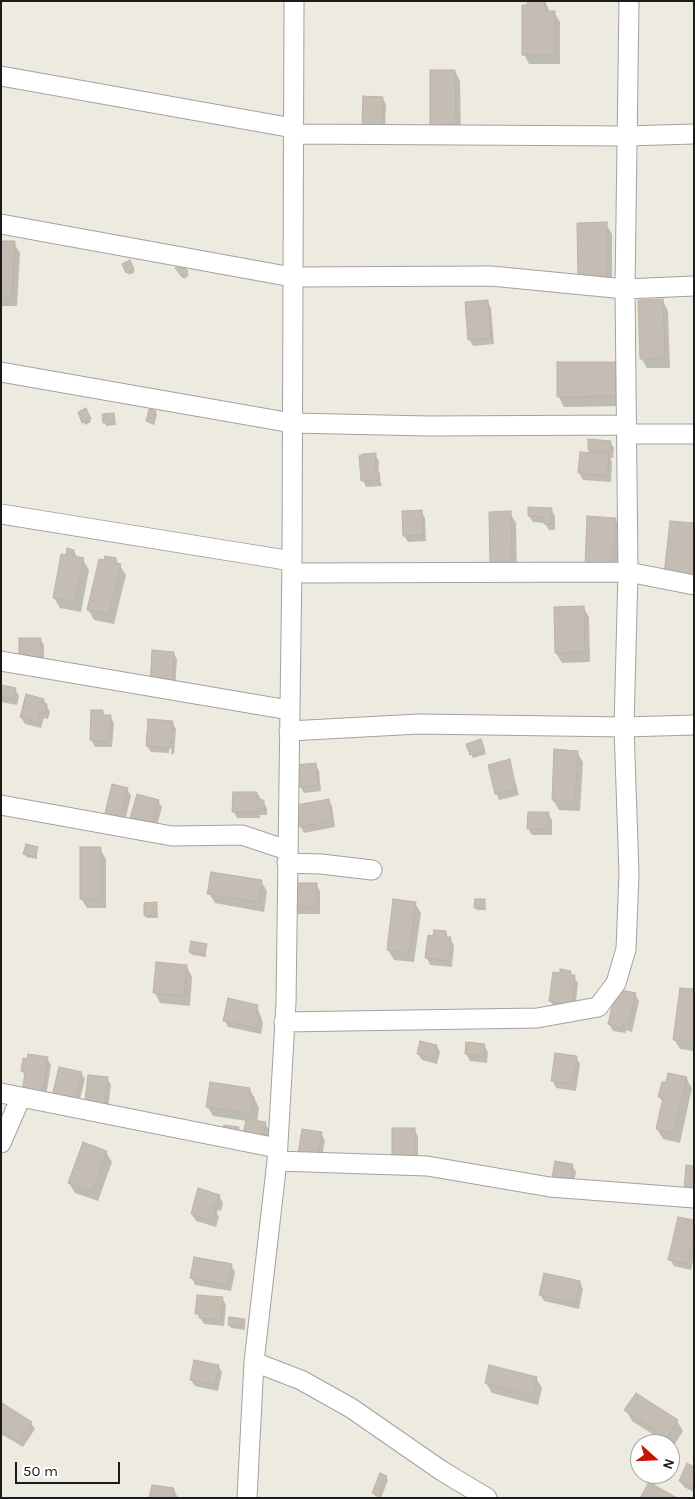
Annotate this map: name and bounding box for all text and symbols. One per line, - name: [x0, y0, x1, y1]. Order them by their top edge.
- north arrow: [630, 1434, 680, 1484]
- scale bar: [18, 1452, 122, 1484]
- text: N: [659, 1456, 678, 1472]
- text: 50 m: [23, 1462, 58, 1480]

